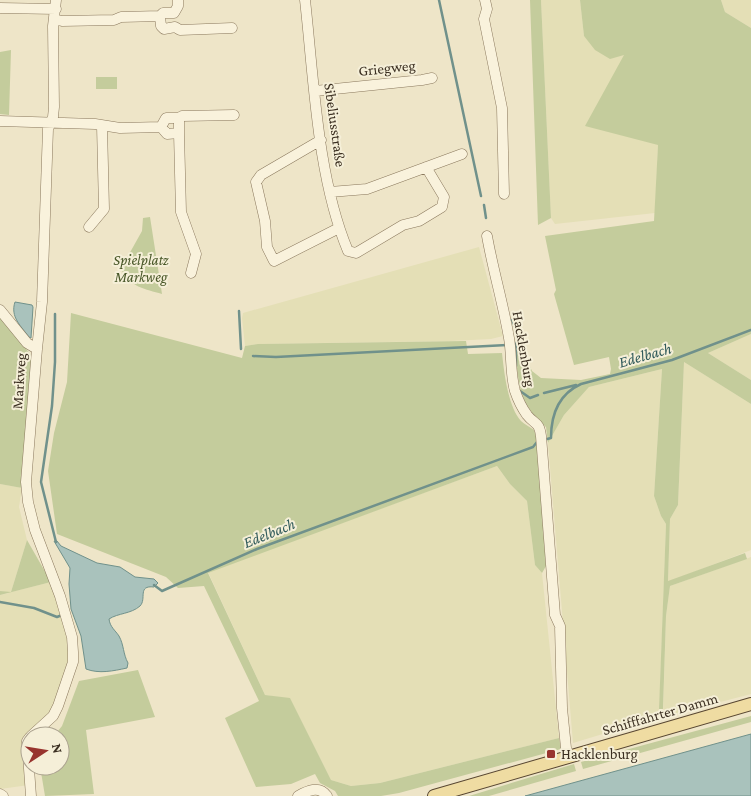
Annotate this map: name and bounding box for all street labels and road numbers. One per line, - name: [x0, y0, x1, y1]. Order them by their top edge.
- street label: Griegweg: [358, 57, 416, 80]
- street label: Sibeliusstraße: [321, 82, 349, 168]
- street label: Hacklenburg: [508, 310, 539, 388]
- street label: Markweg: [9, 352, 30, 410]
- street label: Schifffahrter Damm: [600, 690, 720, 738]

